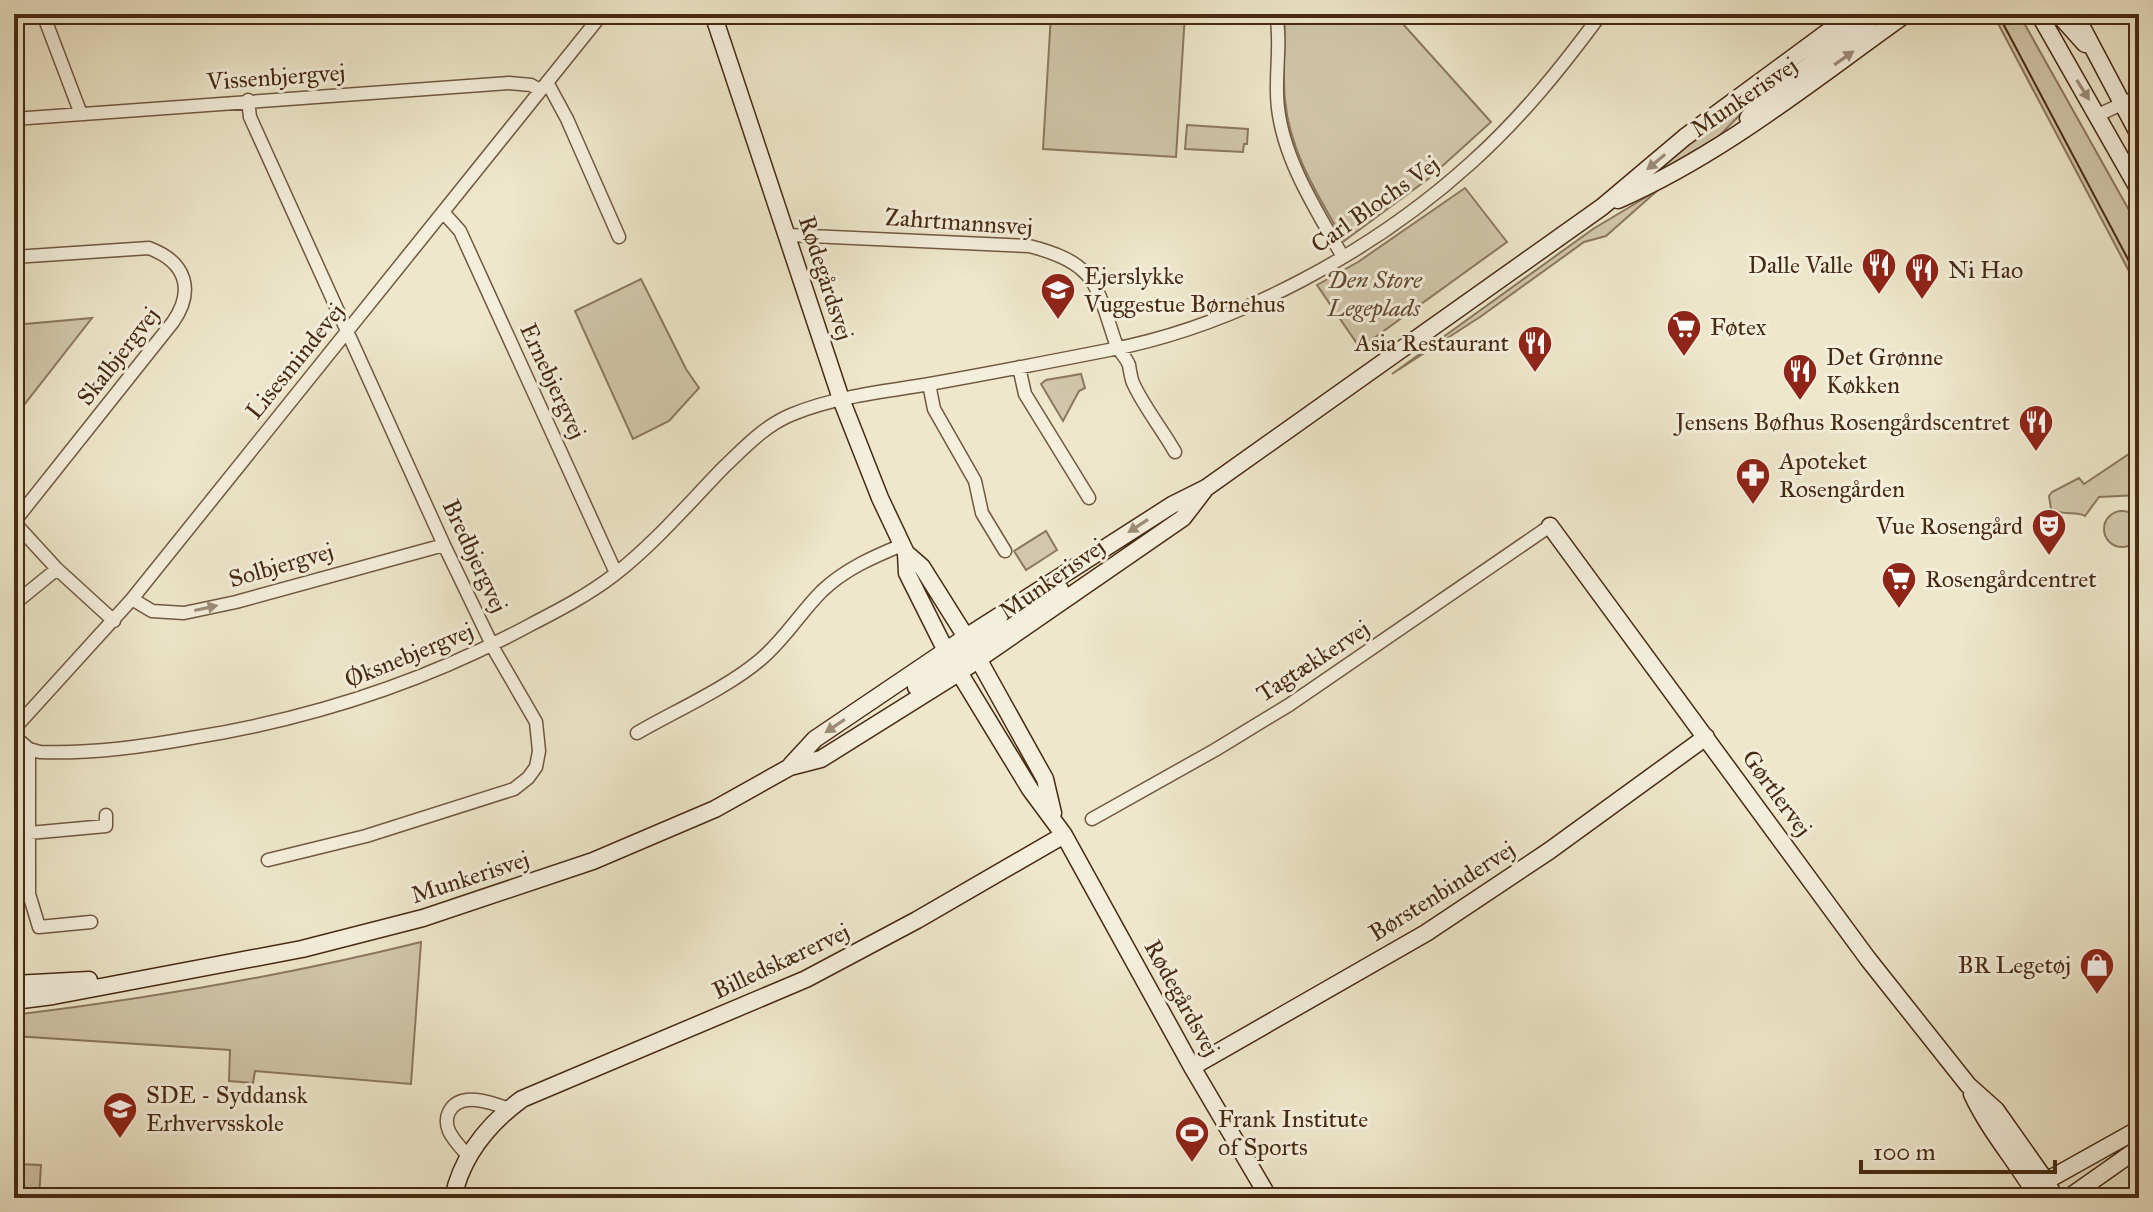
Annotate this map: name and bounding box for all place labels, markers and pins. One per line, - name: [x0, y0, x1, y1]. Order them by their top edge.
- restaurant icon: Dalle Valle: [1860, 246, 1898, 296]
- place label: Dalle Valle: [1748, 250, 1853, 280]
- restaurant icon: Ni Hao: [1903, 251, 1941, 301]
- place label: Ni Hao: [1948, 255, 2023, 285]
- place label: Ejerslykke Vuggestue Børnehus: [1083, 261, 1285, 319]
- school or university icon: Ejerslykke Vuggestue Børnehus: [1039, 271, 1077, 321]
- supermarket icon: Føtex: [1665, 308, 1703, 358]
- place label: Føtex: [1710, 312, 1767, 342]
- restaurant icon: Asia Restaurant: [1516, 324, 1554, 374]
- place label: Asia Restaurant: [1354, 328, 1509, 358]
- place label: Det Grønne Køkken: [1826, 342, 1943, 400]
- restaurant icon: Det Grønne Køkken: [1781, 352, 1819, 402]
- restaurant icon: Jensens Bøfhus Rosengårdscentret: [2017, 403, 2055, 453]
- place label: Jensens Bøfhus Rosengårdscentret: [1673, 407, 2011, 437]
- place label: Apoteket Rosengården: [1778, 446, 1905, 504]
- pharmacy icon: Apoteket Rosengården: [1734, 456, 1772, 506]
- theatre icon: Vue Rosengård: [2030, 507, 2068, 557]
- place label: Vue Rosengård: [1875, 511, 2023, 541]
- supermarket icon: Rosengårdcentret: [1880, 560, 1918, 610]
- place label: Rosengårdcentret: [1925, 564, 2097, 594]
- shop icon: BR Legetøj: [2078, 946, 2116, 996]
- place label: BR Legetøj: [1958, 950, 2071, 980]
- place label: SDE - Syddansk Erhvervsskole: [146, 1080, 308, 1138]
- school or university icon: SDE - Syddansk Erhvervsskole: [101, 1090, 139, 1140]
- place label: Frank Institute of Sports: [1218, 1104, 1368, 1162]
- sports icon: Frank Institute of Sports: [1173, 1114, 1211, 1164]

